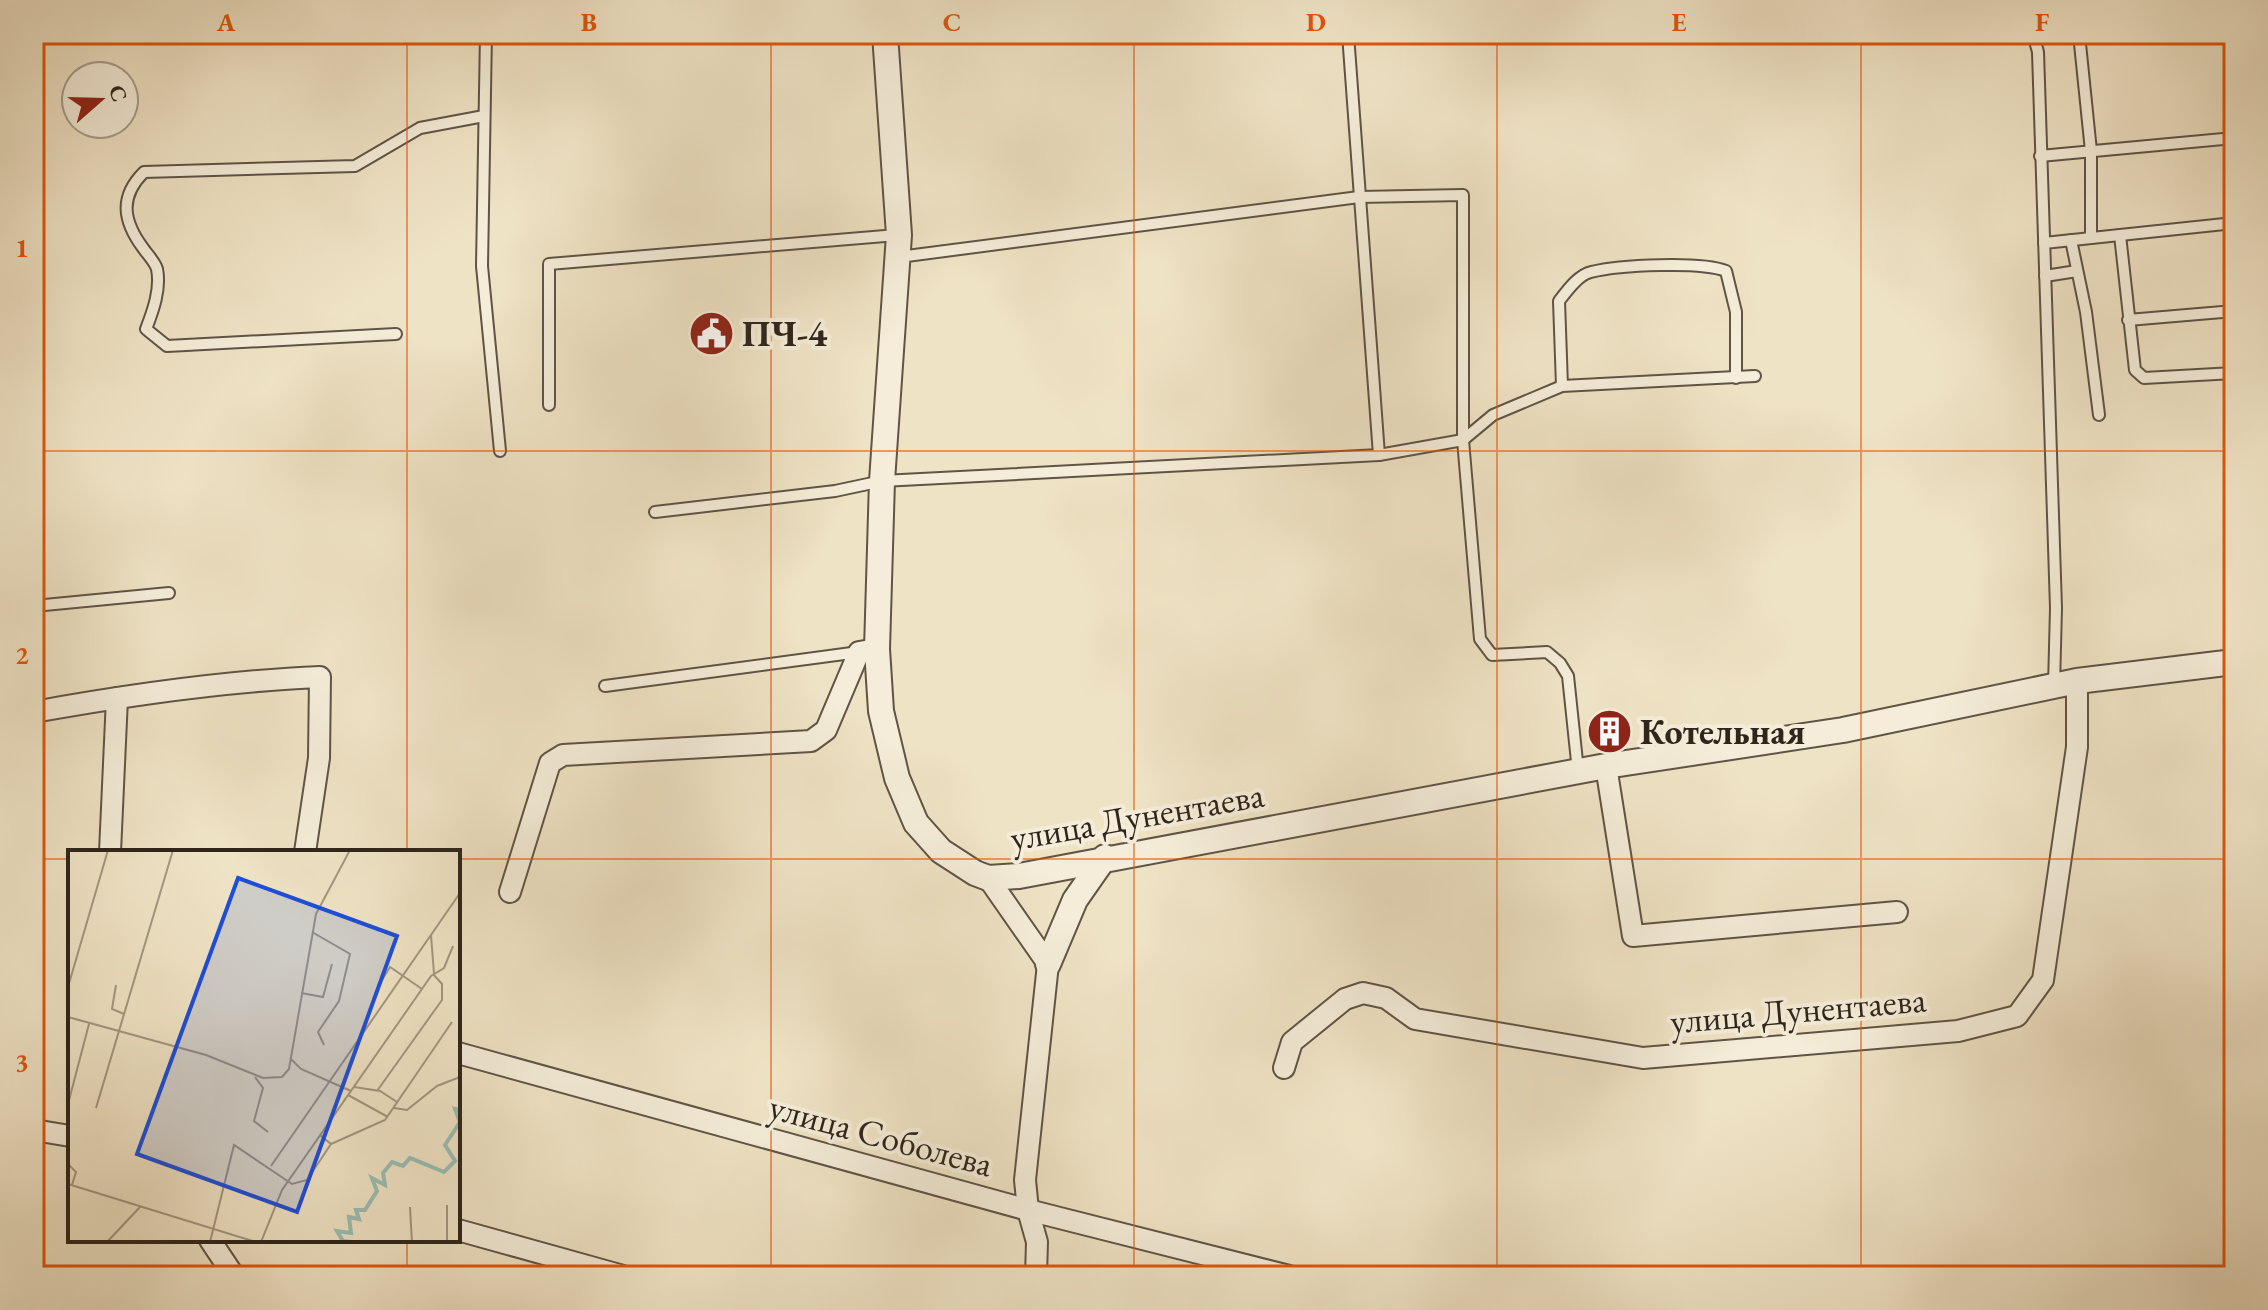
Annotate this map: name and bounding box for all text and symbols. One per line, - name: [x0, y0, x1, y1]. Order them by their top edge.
- text: A: [216, 5, 236, 39]
- text: B: [581, 5, 597, 39]
- text: C: [943, 5, 961, 39]
- text: D: [1306, 5, 1326, 39]
- text: E: [1672, 5, 1687, 39]
- text: F: [2035, 5, 2049, 39]
- north arrow: [60, 60, 140, 140]
- text: С: [102, 81, 135, 106]
- text: 1: [15, 231, 29, 265]
- public building icon: ПЧ-4: [687, 309, 735, 357]
- place label: ПЧ-4: [742, 310, 828, 357]
- text: 2: [15, 638, 29, 672]
- building icon: Котельная: [1585, 707, 1633, 755]
- place label: Котельная: [1640, 708, 1805, 755]
- street label: улица Дунентаева: [1006, 770, 1268, 861]
- inset map: [68, 850, 460, 1242]
- street label: улица Дунентаева: [1668, 975, 1929, 1045]
- text: 3: [15, 1045, 29, 1079]
- street label: улица Соболева: [764, 1083, 999, 1188]

